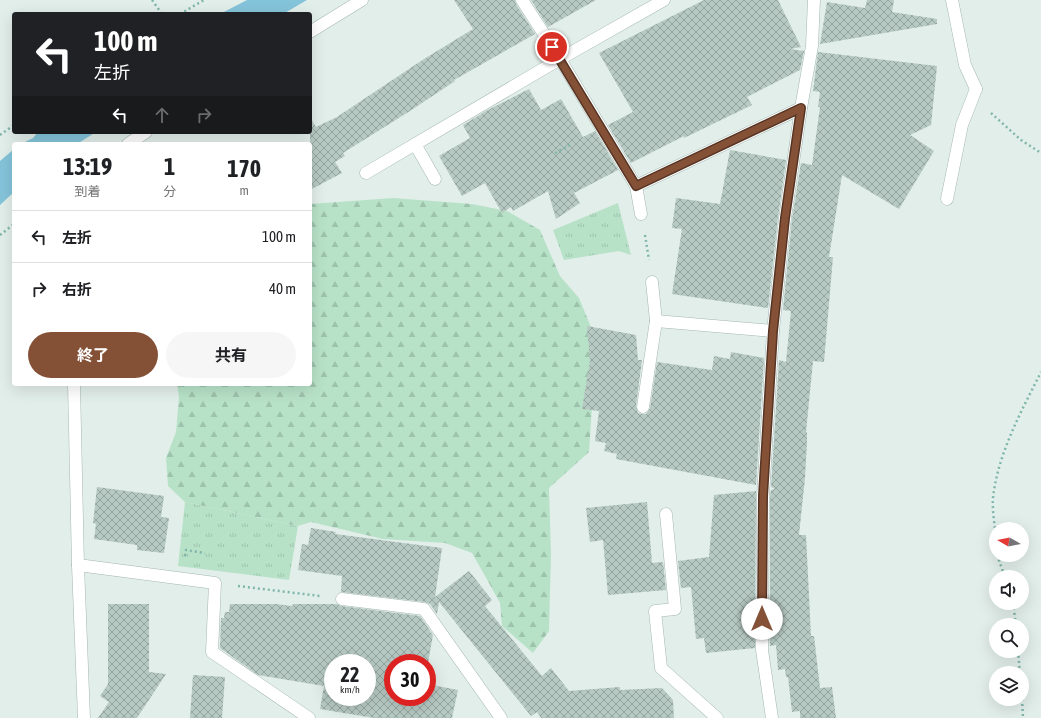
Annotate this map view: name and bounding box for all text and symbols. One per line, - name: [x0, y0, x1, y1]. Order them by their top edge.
- text: 100 m: [94, 25, 157, 57]
- icon: left: [28, 28, 80, 80]
- pin: [535, 30, 569, 64]
- icon: arrive: [541, 36, 563, 58]
- text: 左折: [94, 62, 130, 83]
- icon: left: [109, 104, 131, 126]
- icon: ahead: [151, 104, 173, 126]
- icon: right: [193, 104, 215, 126]
- text: 13:19: [63, 153, 112, 180]
- text: 1: [164, 153, 175, 180]
- text: 170: [227, 155, 261, 182]
- text: m: [239, 183, 249, 198]
- text: 到着: [75, 184, 101, 199]
- text: 分: [163, 184, 176, 199]
- icon: left: [28, 226, 50, 248]
- text: 100 m: [262, 228, 296, 245]
- text: 左折: [62, 229, 92, 246]
- icon: right: [28, 278, 50, 300]
- text: 40 m: [269, 280, 296, 297]
- text: 右折: [62, 281, 92, 298]
- button: 終了: [28, 332, 158, 378]
- button: 共有: [166, 332, 296, 378]
- north arrow: [989, 522, 1029, 562]
- map controls: [989, 522, 1029, 706]
- button: sound: [989, 570, 1029, 610]
- position arrow: [741, 598, 783, 640]
- button: search: [989, 618, 1029, 658]
- speed limit sign: 30: [384, 654, 436, 706]
- text: 22: [341, 663, 359, 686]
- button: layers: [989, 666, 1029, 706]
- text: km/h: [340, 684, 360, 695]

